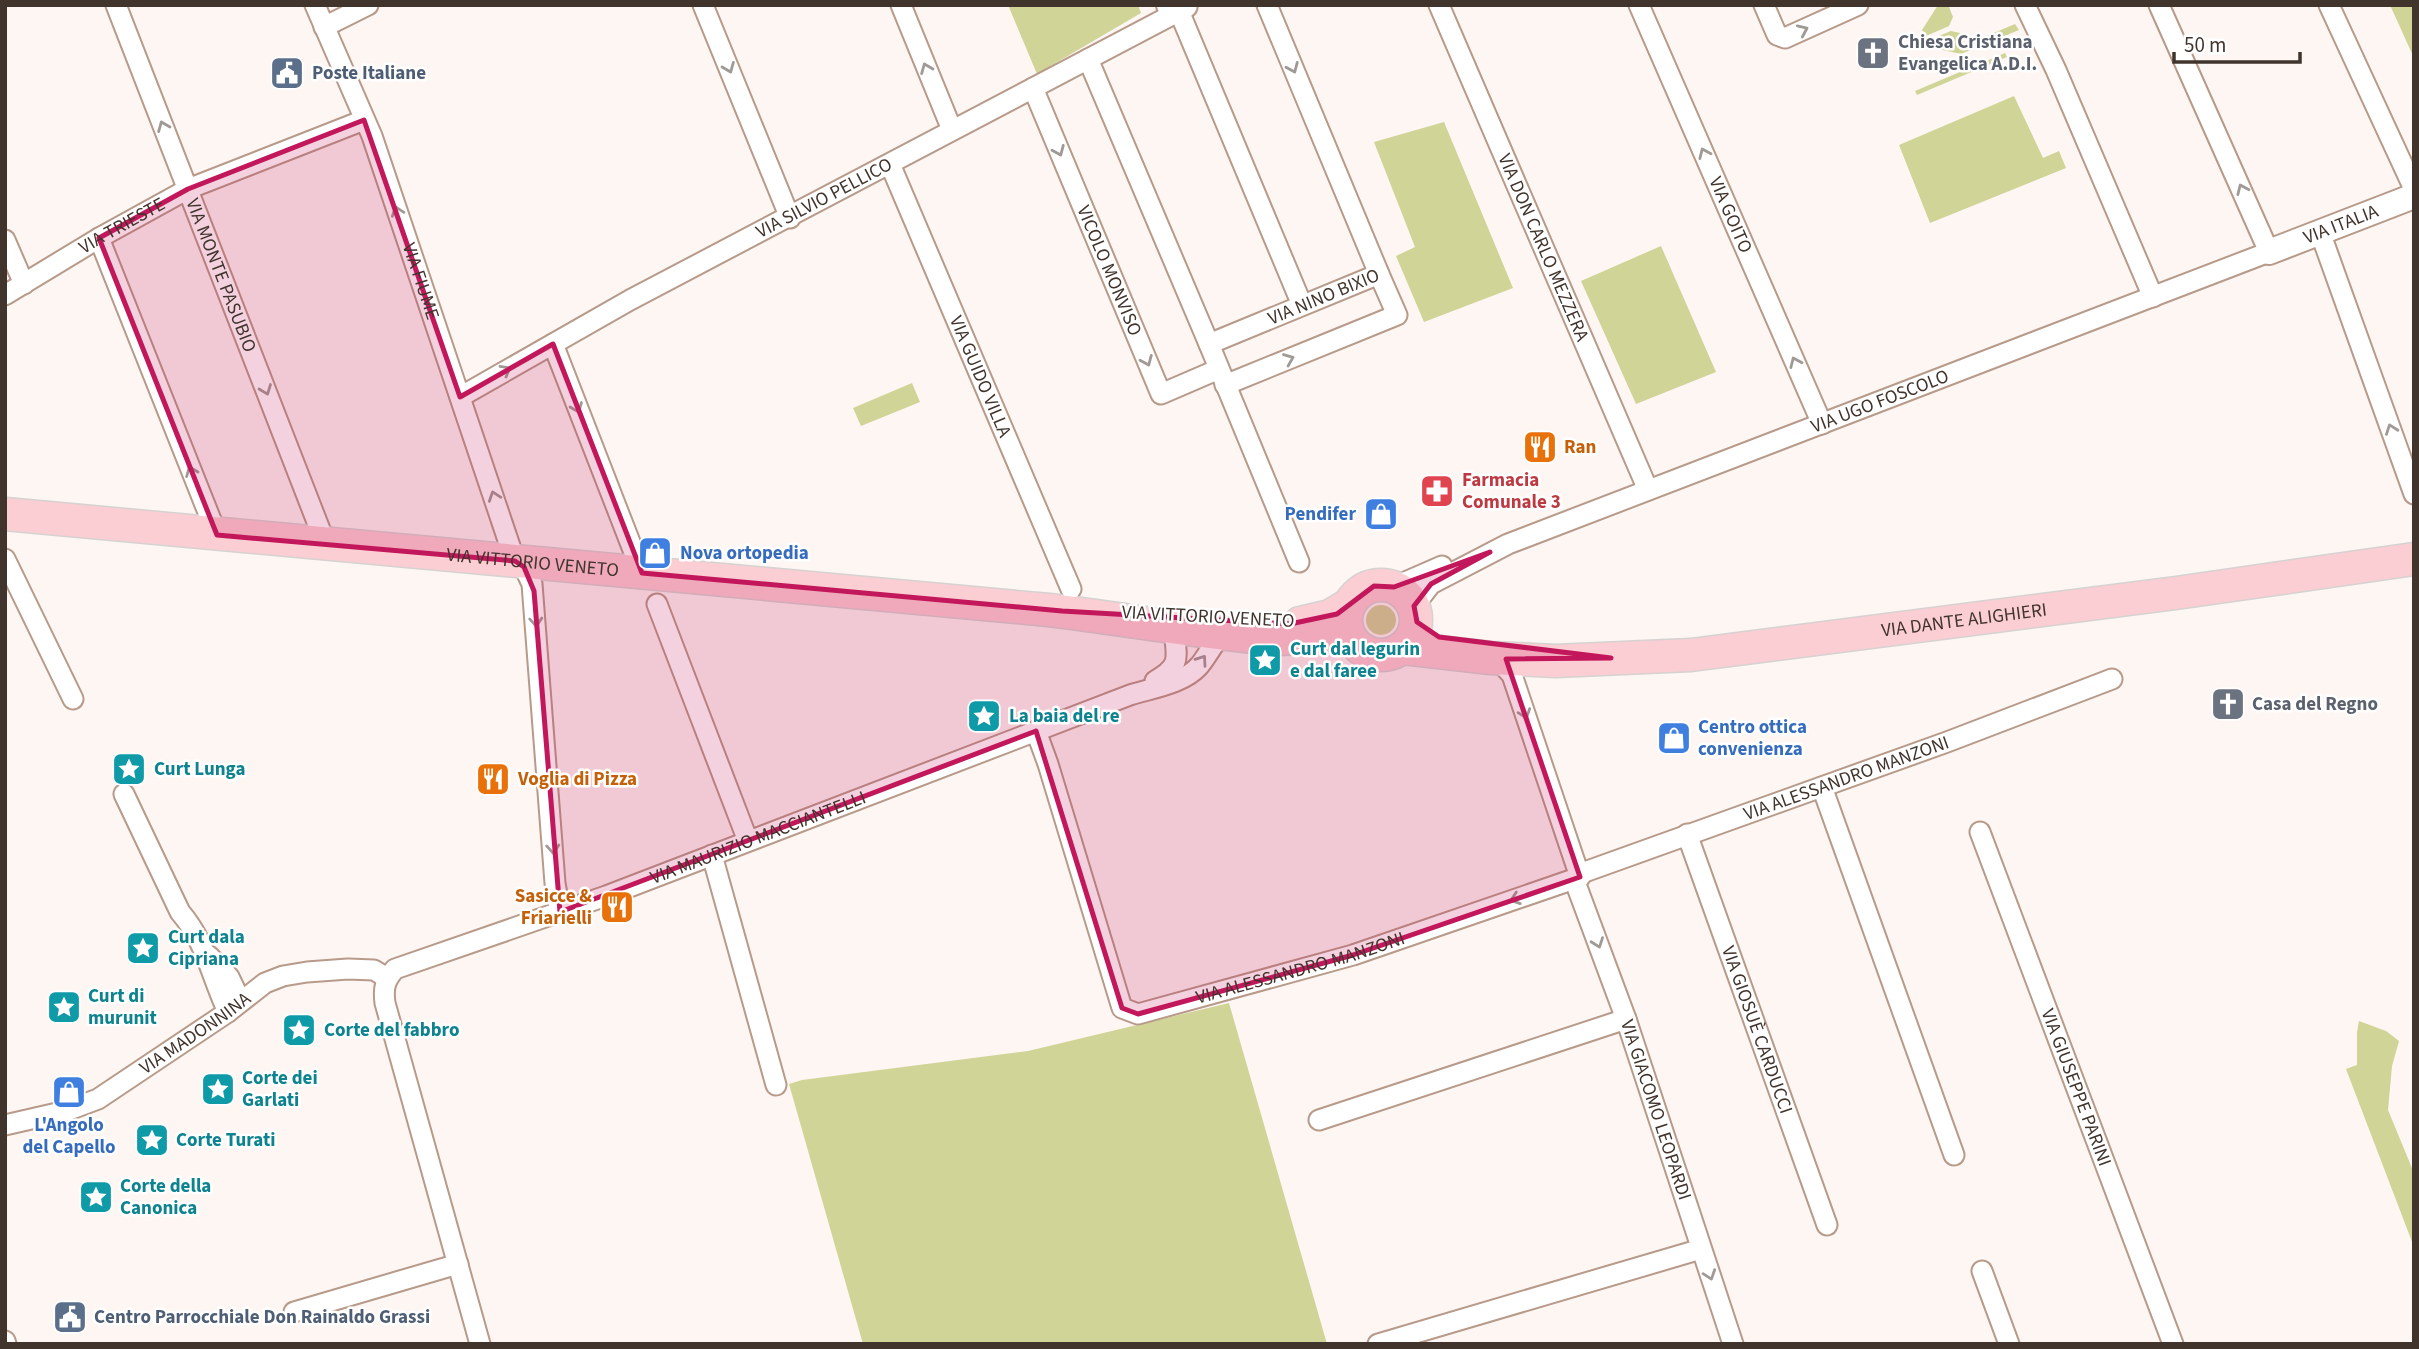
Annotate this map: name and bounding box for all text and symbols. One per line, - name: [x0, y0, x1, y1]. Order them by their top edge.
- scale bar: [2174, 21, 2300, 65]
- one-way arrow: [1796, 24, 1808, 38]
- place label: Chiesa Cristiana Evangelica A.D.I.: [1898, 29, 2037, 78]
- text: 50 m: [2184, 30, 2226, 60]
- church icon: Chiesa Cristiana Evangelica A.D.I.: [1854, 34, 1892, 72]
- public building icon: Poste Italiane: [268, 54, 306, 92]
- place label: Poste Italiane: [312, 60, 426, 87]
- one-way arrow: [720, 62, 734, 74]
- one-way arrow: [921, 62, 935, 74]
- one-way arrow: [1285, 62, 1299, 74]
- one-way arrow: [157, 120, 171, 132]
- one-way arrow: [1051, 144, 1065, 156]
- one-way arrow: [1698, 148, 1712, 160]
- street label: VIA DON CARLO MEZZERA: [1491, 150, 1596, 346]
- street label: VIA SILVIO PELLICO: [751, 151, 897, 245]
- street label: VIA GOITO: [1702, 172, 1759, 257]
- one-way arrow: [2236, 184, 2250, 197]
- street label: VIA TRIESTE: [74, 191, 170, 261]
- street label: VIA MONTE PASUBIO: [179, 194, 263, 356]
- street label: VIA ITALIA: [2299, 197, 2383, 251]
- street label: VICOLO MONVISO: [1070, 201, 1149, 340]
- one-way arrow: [391, 206, 405, 218]
- street label: VIA FIUME: [395, 239, 446, 323]
- street label: VIA NINO BIXIO: [1264, 262, 1384, 332]
- street label: VIA GUIDO VILLA: [943, 312, 1019, 442]
- one-way arrow: [1139, 354, 1153, 366]
- one-way arrow: [1282, 354, 1294, 368]
- one-way arrow: [1789, 356, 1803, 369]
- street label: VIA UGO FOSCOLO: [1807, 363, 1953, 440]
- one-way arrow: [499, 365, 512, 378]
- one-way arrow: [258, 383, 272, 395]
- one-way arrow: [569, 401, 583, 413]
- one-way arrow: [2385, 424, 2399, 436]
- restaurant icon: Ran: [1521, 428, 1559, 466]
- place label: Ran: [1564, 434, 1596, 461]
- one-way arrow: [186, 466, 200, 478]
- place label: Farmacia Comunale 3: [1462, 467, 1561, 516]
- pharmacy icon: Farmacia Comunale 3: [1418, 472, 1456, 510]
- one-way arrow: [488, 491, 502, 503]
- shop icon: Pendifer: [1362, 495, 1400, 533]
- place label: Pendifer: [1285, 501, 1356, 528]
- shop icon: Nova ortopedia: [636, 534, 674, 572]
- place label: Nova ortopedia: [680, 540, 809, 567]
- street label: VIA VITTORIO VENETO: [445, 541, 620, 584]
- street label: VIA DANTE ALIGHIERI: [1880, 596, 2048, 644]
- street label: VIA VITTORIO VENETO: [1121, 599, 1295, 635]
- one-way arrow: [528, 617, 543, 628]
- place label: Curt dal legurin e dal faree: [1290, 636, 1420, 685]
- place icon: Curt dal legurin e dal faree: [1246, 641, 1284, 679]
- one-way arrow: [1193, 655, 1206, 668]
- church icon: Casa del Regno: [2209, 685, 2247, 723]
- place label: Casa del Regno: [2252, 691, 2378, 718]
- place icon: La baia del re: [965, 697, 1003, 735]
- place label: La baia del re: [1009, 703, 1120, 730]
- one-way arrow: [1517, 707, 1531, 719]
- place label: Centro ottica convenienza: [1698, 714, 1807, 763]
- shop icon: Centro ottica convenienza: [1655, 719, 1693, 757]
- street label: VIA ALESSANDRO MANZONI: [1740, 729, 1953, 827]
- place icon: Curt Lunga: [110, 750, 148, 788]
- place label: Curt Lunga: [154, 756, 245, 783]
- restaurant icon: Voglia di Pizza: [474, 760, 512, 798]
- place label: Voglia di Pizza: [517, 766, 637, 793]
- street label: VIA MAURIZIO MACCIANTELLI: [646, 784, 870, 891]
- one-way arrow: [545, 844, 560, 855]
- place label: Sasicce & Friarielli: [515, 883, 592, 932]
- restaurant icon: Sasicce & Friarielli: [598, 888, 636, 926]
- one-way arrow: [1510, 891, 1522, 905]
- place label: Curt dala Cipriana: [168, 924, 245, 973]
- street label: VIA ALESSANDRO MANZONI: [1193, 925, 1409, 1011]
- place icon: Curt dala Cipriana: [124, 929, 162, 967]
- one-way arrow: [1589, 937, 1603, 949]
- street label: VIA GIOSUÈ CARDUCCI: [1715, 942, 1800, 1118]
- place label: Curt di murunit: [88, 983, 157, 1032]
- street label: VIA MADONNINA: [134, 985, 257, 1081]
- place icon: Curt di murunit: [45, 988, 83, 1026]
- street label: VIA GIUSEPPE PARINI: [2034, 1005, 2118, 1170]
- place icon: Corte del fabbro: [280, 1011, 318, 1049]
- street label: VIA GIACOMO LEOPARDI: [1614, 1016, 1698, 1204]
- place label: Corte del fabbro: [324, 1017, 460, 1044]
- place label: Corte dei Garlati: [242, 1065, 318, 1114]
- place icon: Corte dei Garlati: [199, 1070, 237, 1108]
- shop icon: L'Angolo del Capello: [50, 1073, 88, 1111]
- place label: L'Angolo del Capello: [22, 1112, 116, 1161]
- place icon: Corte Turati: [133, 1121, 171, 1159]
- place label: Corte Turati: [176, 1127, 276, 1154]
- place label: Corte della Canonica: [120, 1173, 211, 1222]
- place icon: Corte della Canonica: [77, 1178, 115, 1216]
- one-way arrow: [1702, 1268, 1716, 1280]
- public building icon: Centro Parrocchiale Don Rainaldo Grassi: [51, 1298, 89, 1336]
- place label: Centro Parrocchiale Don Rainaldo Grassi: [94, 1304, 430, 1331]

